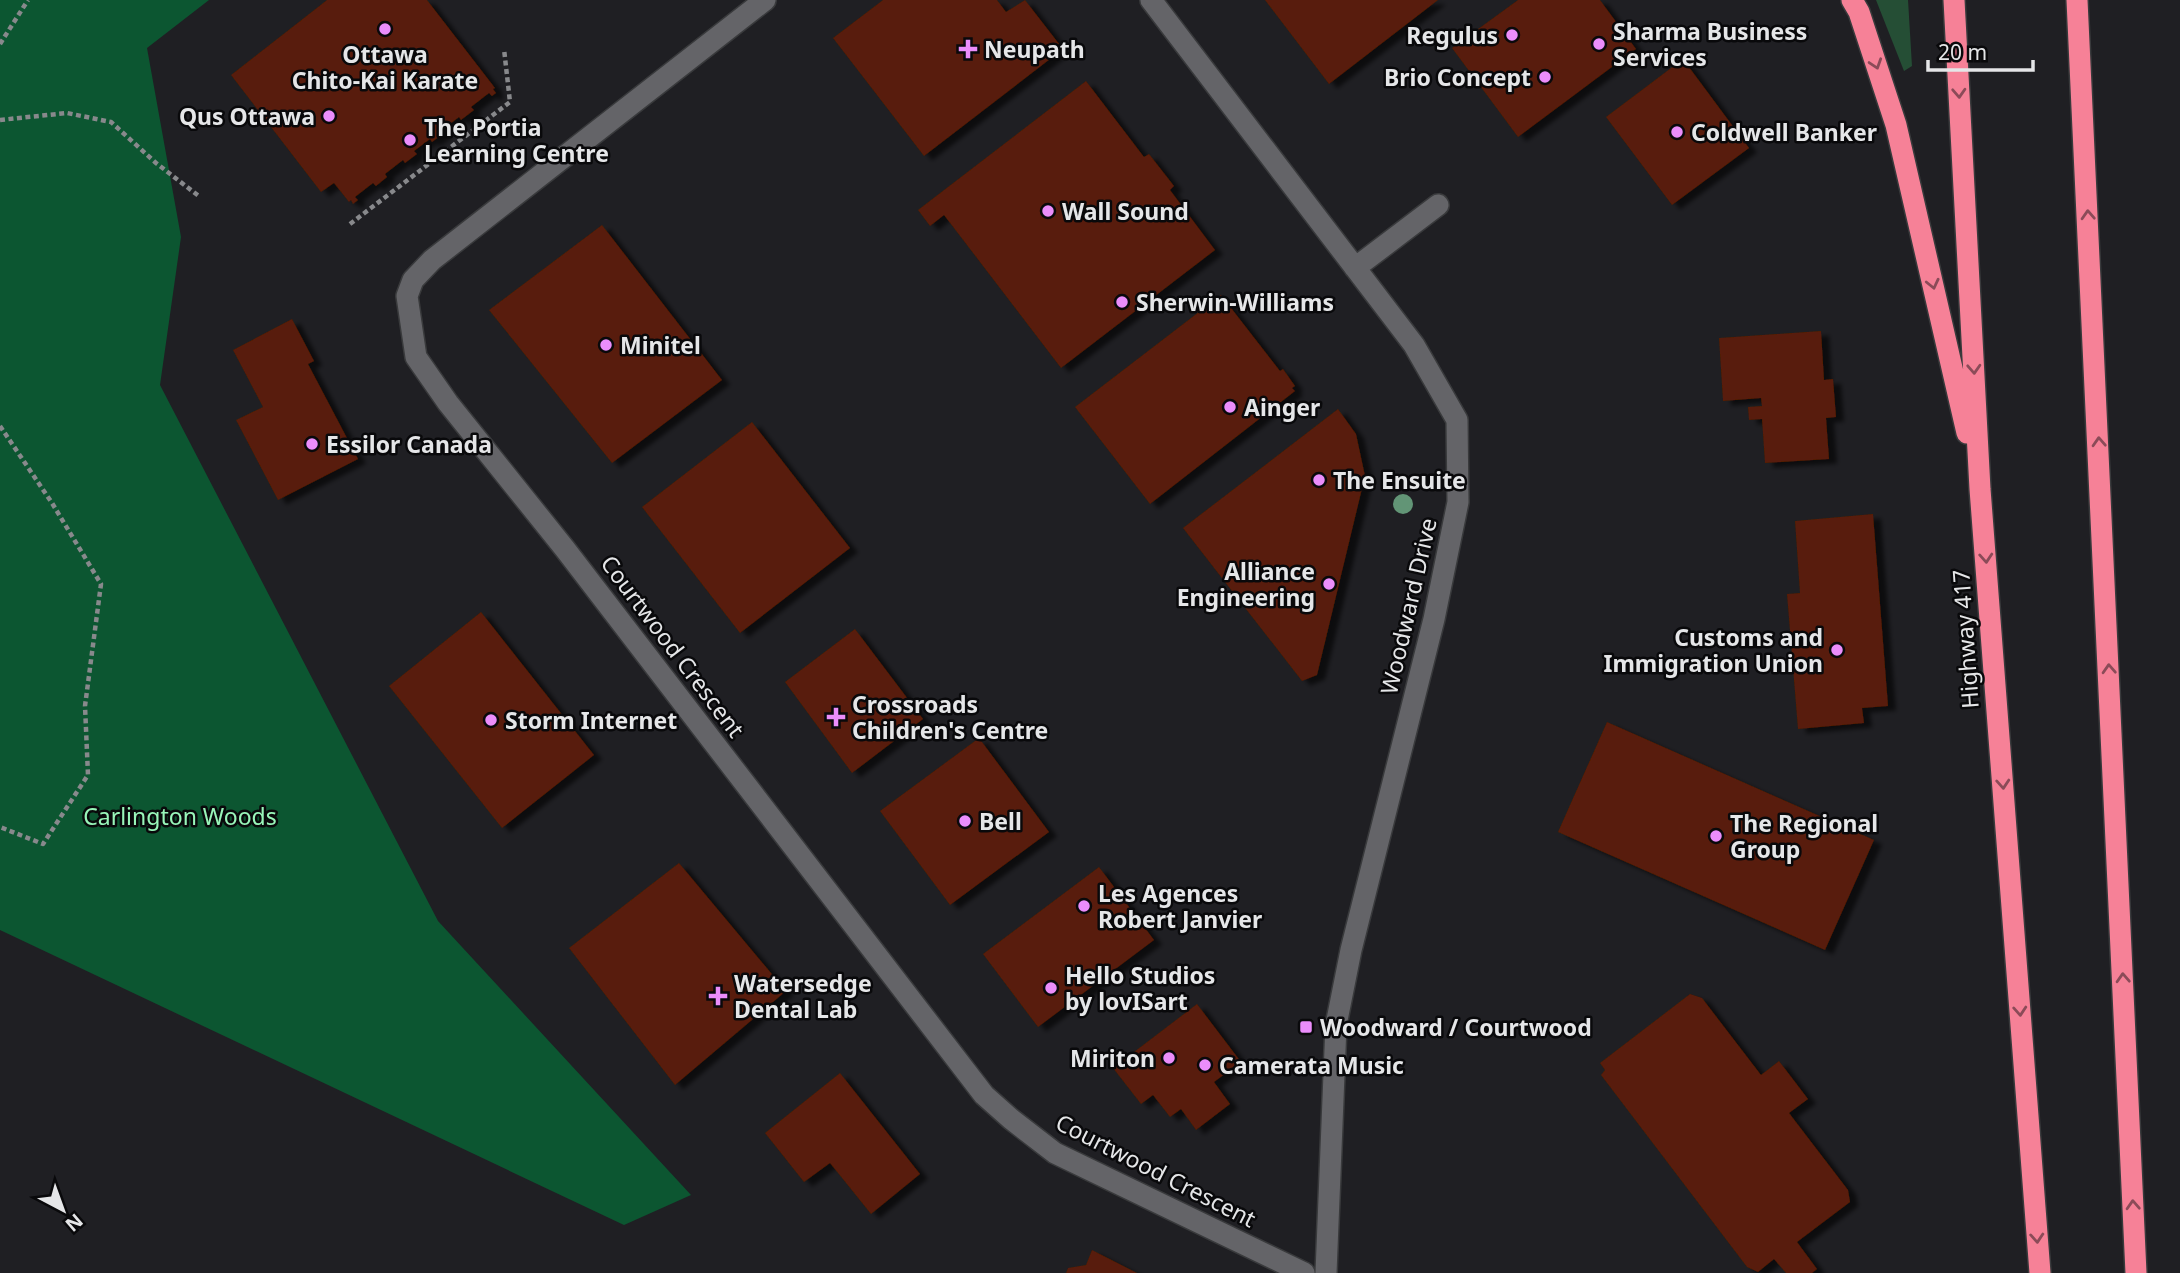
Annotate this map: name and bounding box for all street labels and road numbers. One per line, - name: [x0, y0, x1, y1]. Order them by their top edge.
- street label: Woodward Drive: [1372, 515, 1444, 697]
- street label: Courtwood Crescent: [594, 548, 752, 744]
- street label: Highway 417: [1944, 568, 1986, 710]
- street label: Courtwood Crescent: [1050, 1106, 1262, 1234]

